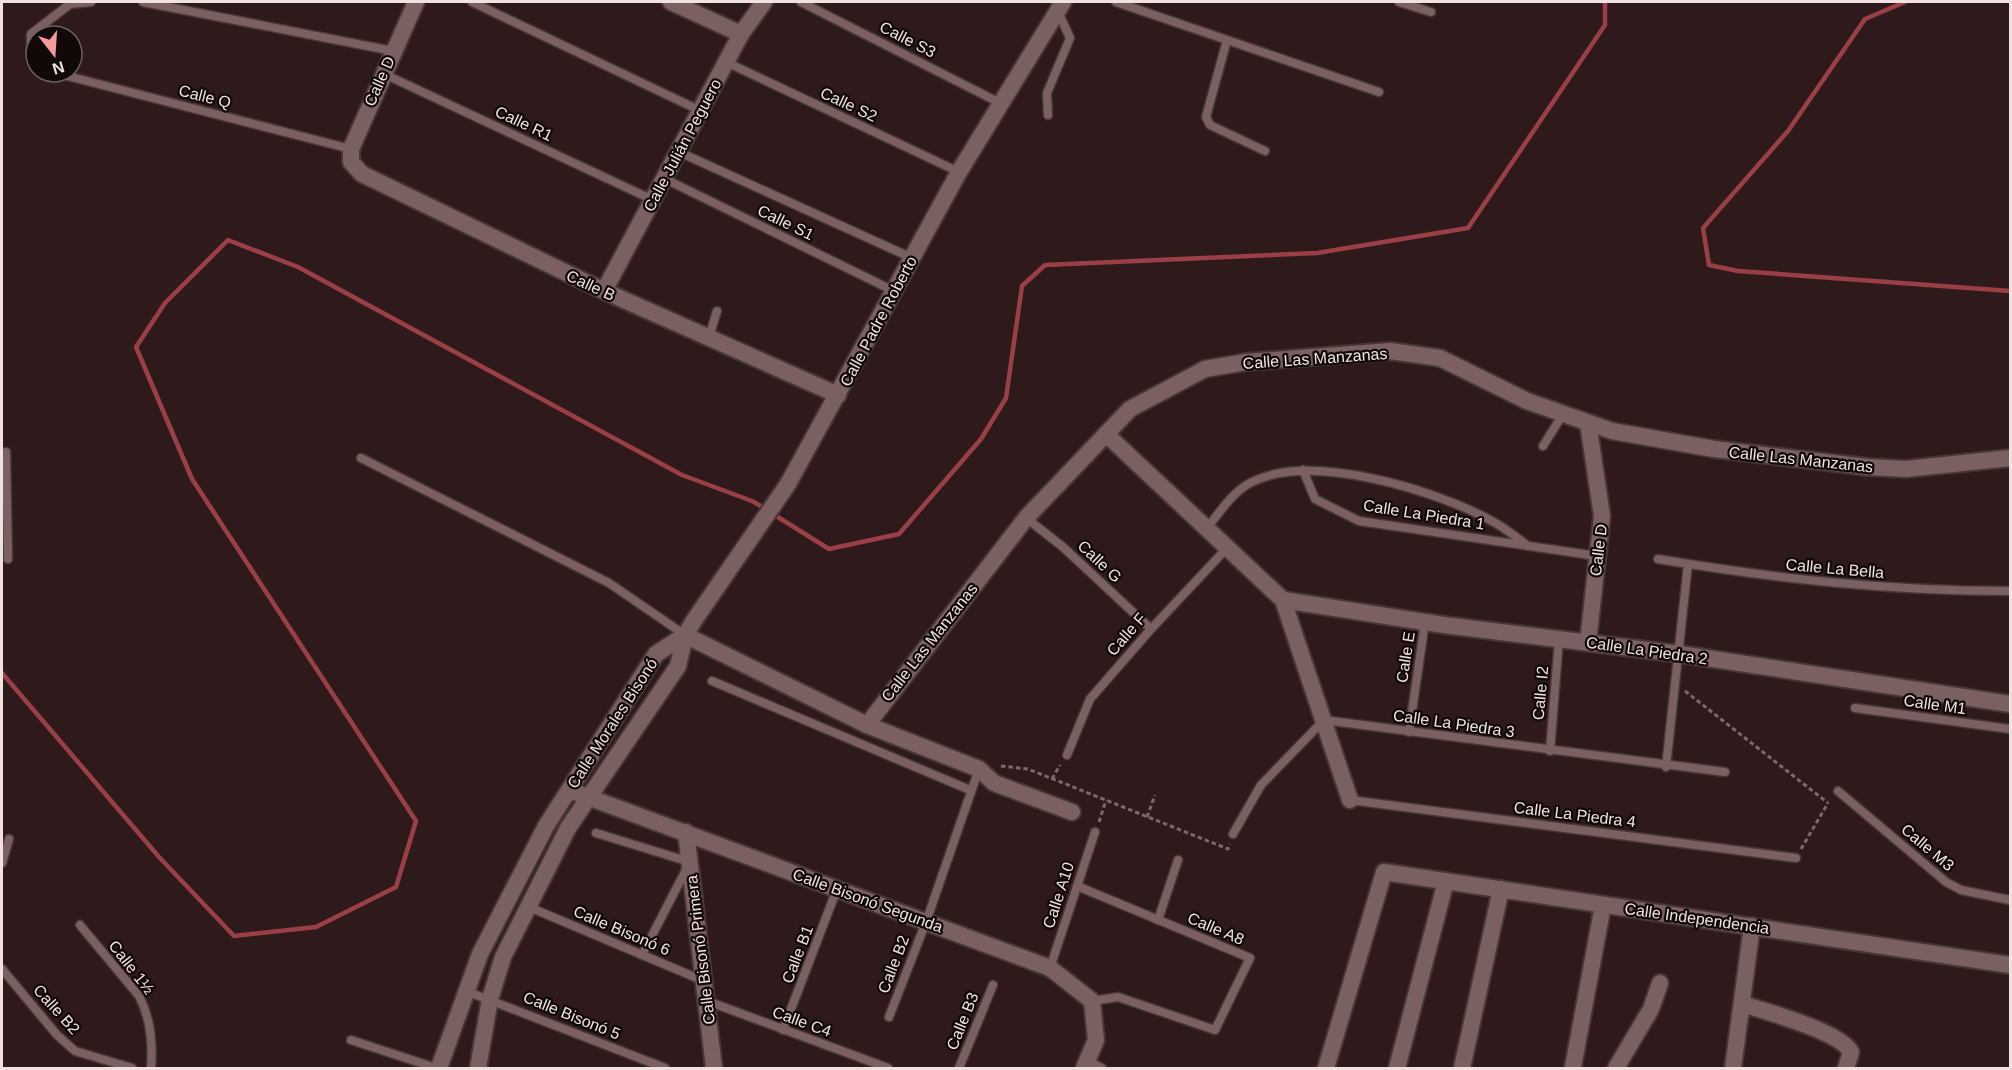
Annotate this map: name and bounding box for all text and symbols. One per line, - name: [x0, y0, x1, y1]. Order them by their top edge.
- street label: Calle S3: [877, 18, 939, 61]
- north arrow: [24, 24, 84, 84]
- street label: Calle D: [361, 54, 398, 109]
- text: N: [50, 58, 66, 78]
- street label: Calle Julián Peguero: [640, 76, 725, 214]
- street label: Calle Q: [177, 82, 233, 111]
- street label: Calle S2: [818, 84, 880, 125]
- street label: Calle R1: [492, 103, 555, 144]
- street label: Calle S1: [755, 202, 817, 243]
- street label: Calle Padre Roberto: [837, 253, 920, 389]
- street label: Calle B: [564, 267, 618, 304]
- street label: Calle Las Manzanas: [1242, 345, 1388, 372]
- street label: Calle Las Manzanas: [1728, 443, 1874, 476]
- street label: Calle La Piedra 1: [1362, 496, 1486, 533]
- street label: Calle D: [1587, 523, 1610, 577]
- street label: Calle G: [1074, 537, 1125, 586]
- street label: Calle La Bella: [1785, 556, 1885, 581]
- street label: Calle Las Manzanas: [878, 580, 981, 705]
- street label: Calle F: [1103, 609, 1150, 659]
- street label: Calle E: [1393, 630, 1418, 684]
- street label: Calle La Piedra 2: [1585, 634, 1709, 667]
- street label: Calle Morales Bisonó: [564, 655, 661, 791]
- street label: Calle I2: [1530, 665, 1551, 721]
- street label: Calle M1: [1902, 692, 1967, 717]
- street label: Calle La Piedra 3: [1392, 707, 1516, 740]
- street label: Calle La Piedra 4: [1513, 799, 1637, 830]
- street label: Calle M3: [1898, 821, 1957, 874]
- street label: Calle A10: [1040, 860, 1077, 930]
- street label: Calle Bisonó Segunda: [791, 865, 945, 936]
- street label: Calle Bisonó Primera: [683, 874, 718, 1026]
- street label: Calle Independencia: [1624, 900, 1770, 937]
- street label: Calle Bisonó 6: [571, 902, 673, 958]
- street label: Calle A8: [1185, 909, 1247, 948]
- street label: Calle B1: [779, 923, 816, 985]
- street label: Calle B2: [875, 933, 912, 995]
- street label: Calle 1½: [105, 937, 158, 997]
- street label: Calle B2: [30, 981, 83, 1038]
- street label: Calle Bisonó 5: [521, 988, 623, 1043]
- street label: Calle B3: [943, 990, 982, 1052]
- street label: Calle C4: [770, 1003, 834, 1040]

